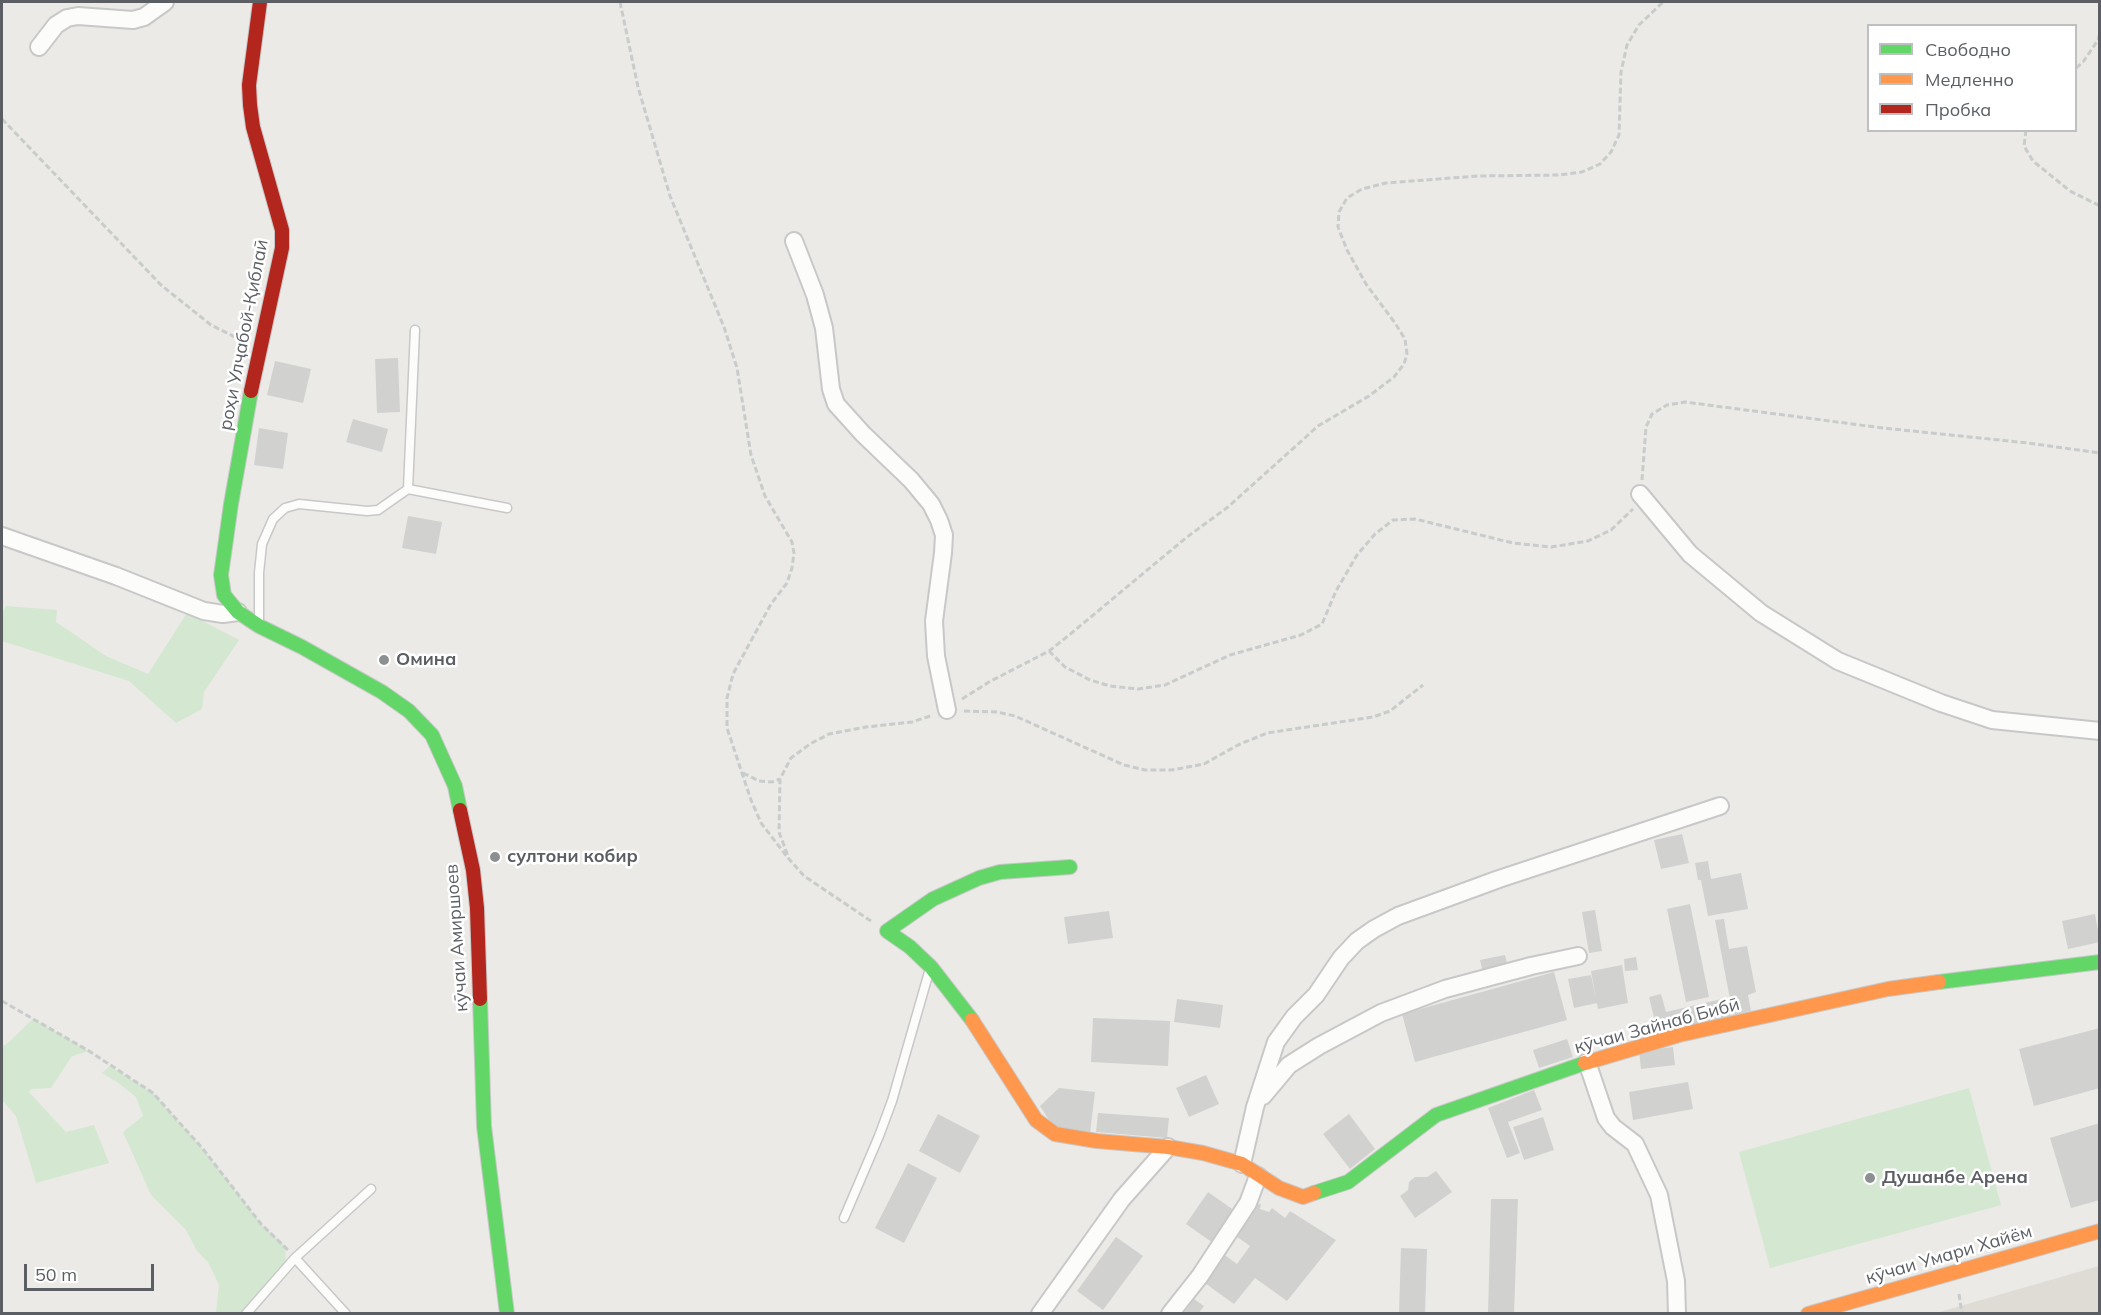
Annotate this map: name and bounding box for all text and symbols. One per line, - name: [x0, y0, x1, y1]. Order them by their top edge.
- legend: [1867, 24, 2077, 132]
- text: Свободно: [1925, 38, 2011, 61]
- text: Медленно: [1925, 68, 2014, 91]
- text: Пробка: [1925, 98, 1991, 121]
- street label: роҳи Улҷабой-Қиблаӣ: [215, 238, 273, 432]
- place label: Омина: [396, 649, 456, 671]
- marker: Омина: [377, 653, 391, 667]
- place label: султони кобир: [507, 846, 638, 868]
- marker: султони кобир: [488, 850, 502, 864]
- street label: кӯчаи Амиршоев: [441, 863, 473, 1013]
- street label: кӯчаи Зайнаб Бибӣ: [1572, 994, 1742, 1058]
- place label: Душанбе Арена: [1882, 1167, 2028, 1189]
- marker: Душанбе Арена: [1863, 1171, 1877, 1185]
- street label: кӯчаи Умари Хайём: [1863, 1221, 2035, 1289]
- scale bar: [27, 1252, 158, 1290]
- text: 50 m: [35, 1263, 77, 1286]

